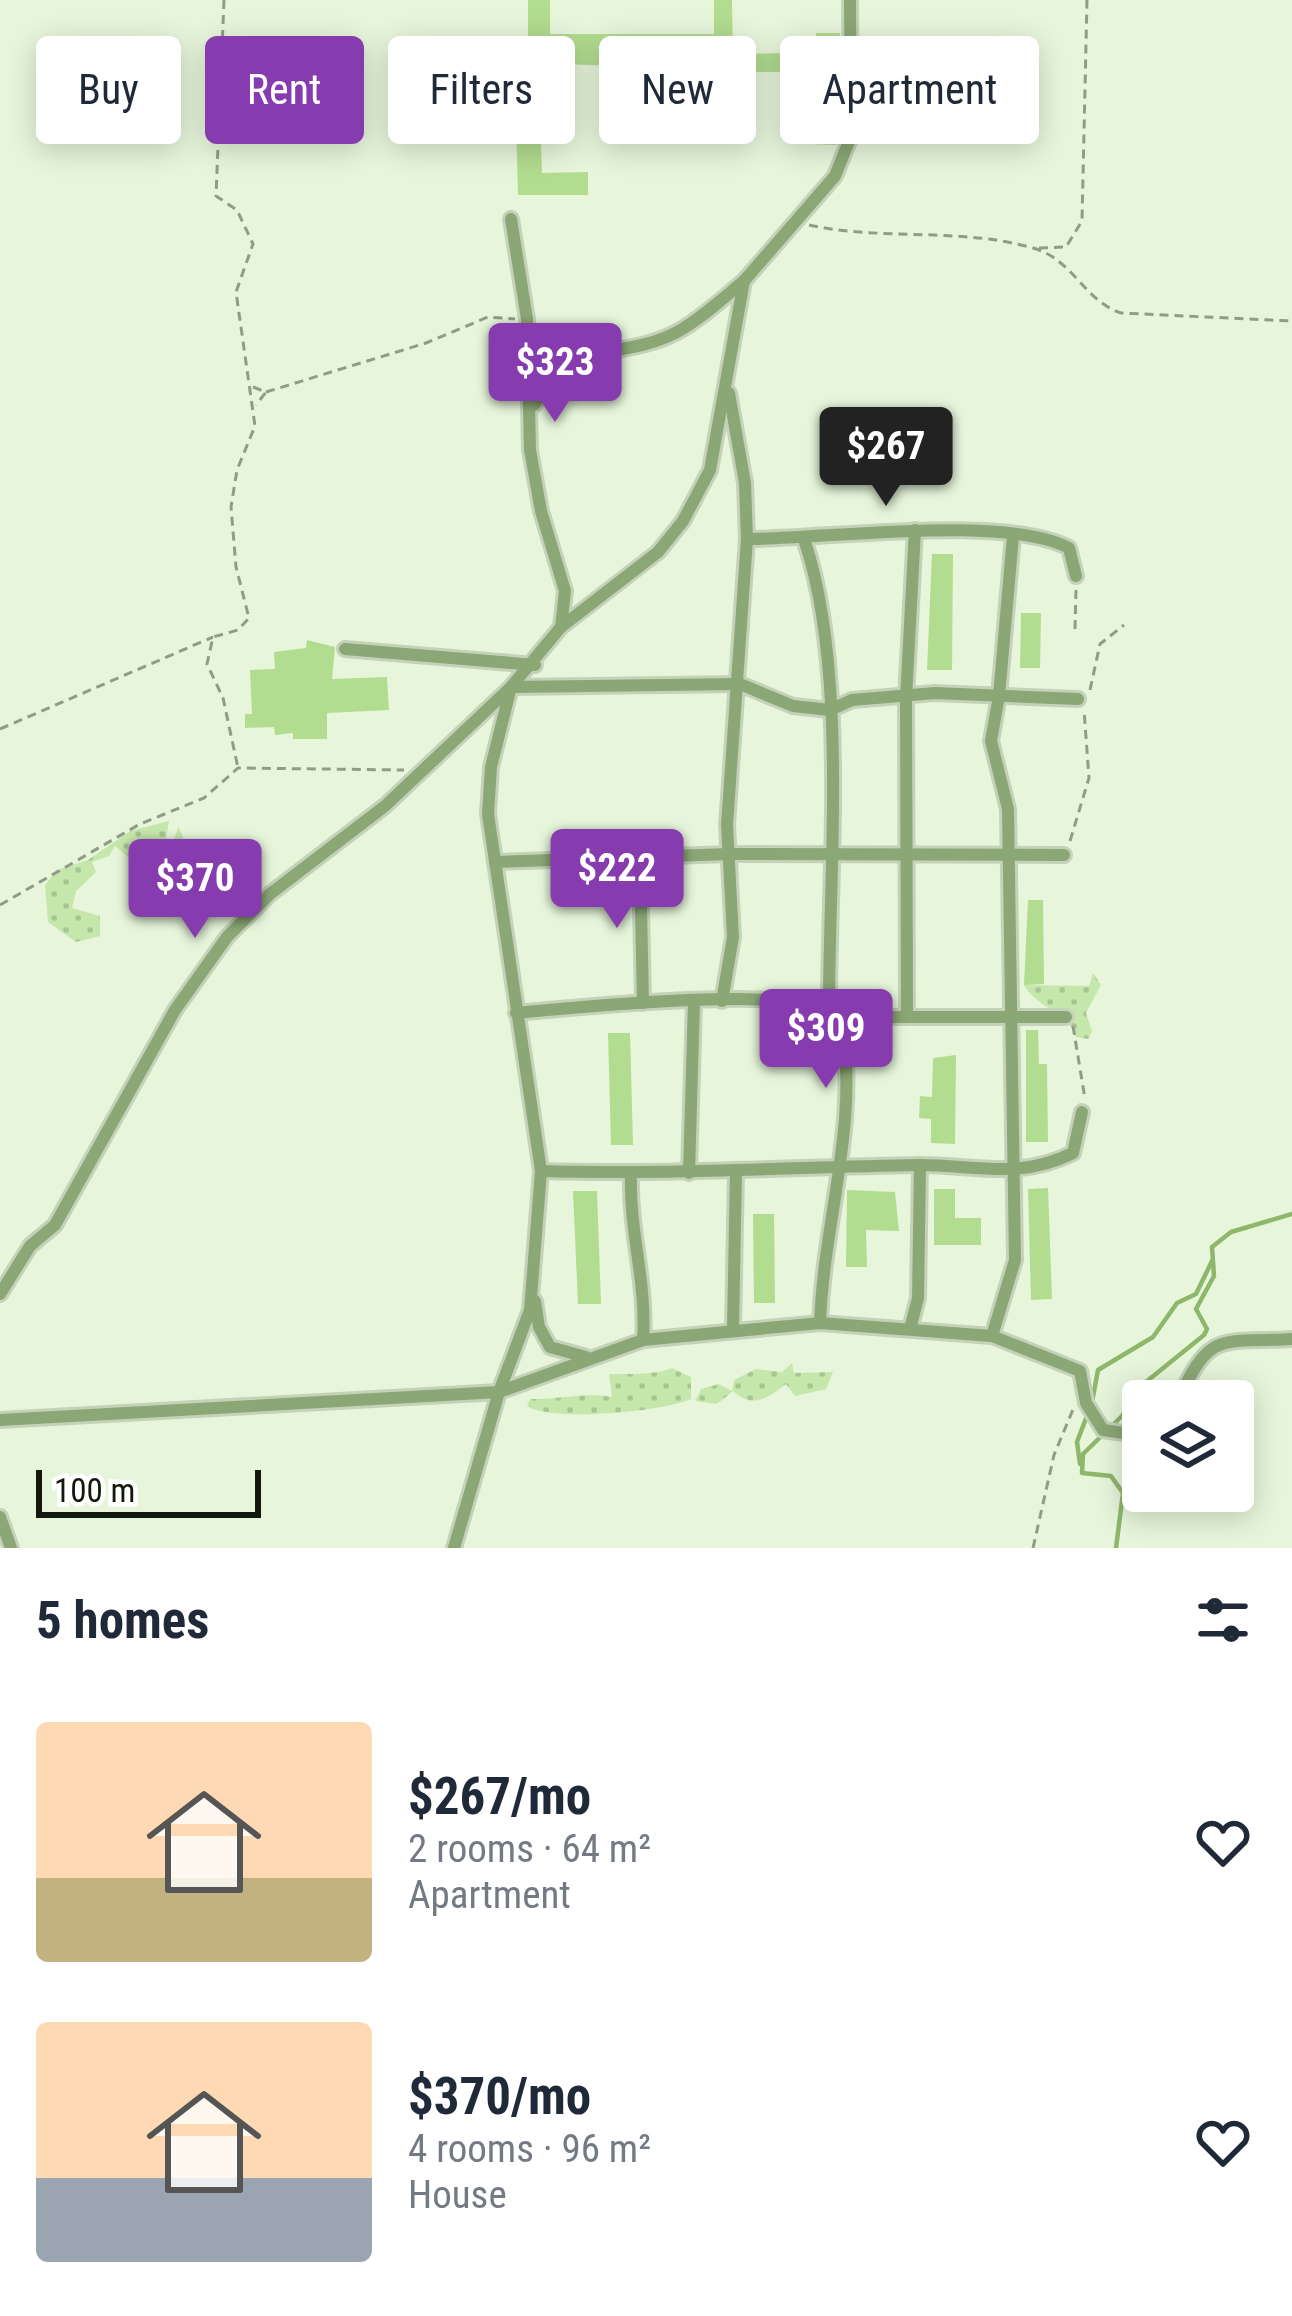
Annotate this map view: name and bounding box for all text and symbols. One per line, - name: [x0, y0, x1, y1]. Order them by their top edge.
- chip: Buy: [36, 36, 181, 144]
- chip: Rent: [205, 36, 364, 144]
- chip: Filters: [388, 36, 575, 144]
- chip: New: [599, 36, 756, 144]
- chip: Apartment: [780, 36, 1039, 144]
- pin: $323: [484, 323, 626, 425]
- text: $323: [516, 339, 594, 385]
- pin: $267: [815, 407, 957, 509]
- text: $267: [847, 423, 925, 469]
- pin: $222: [546, 829, 688, 931]
- pin: $370: [124, 839, 266, 941]
- text: $222: [578, 845, 656, 891]
- text: $370: [156, 855, 234, 901]
- pin: $309: [755, 989, 897, 1091]
- text: $309: [787, 1005, 865, 1051]
- map controls: [1122, 1380, 1254, 1512]
- button: layers: [1122, 1380, 1254, 1512]
- scale bar: [36, 1464, 261, 1517]
- text: 100 m: [54, 1471, 135, 1510]
- icon: filters: [1190, 1587, 1256, 1653]
- text: 5 homes: [36, 1591, 209, 1650]
- text: $267/mo: [408, 1767, 591, 1826]
- icon: home: [132, 1770, 276, 1914]
- icon: heart: [1190, 1809, 1256, 1875]
- text: 2 rooms · 64 m²: [408, 1826, 651, 1872]
- text: Apartment: [408, 1872, 571, 1918]
- text: $370/mo: [408, 2067, 591, 2126]
- icon: home: [132, 2070, 276, 2214]
- icon: heart: [1190, 2109, 1256, 2175]
- text: 4 rooms · 96 m²: [408, 2126, 651, 2172]
- text: House: [408, 2172, 507, 2218]

